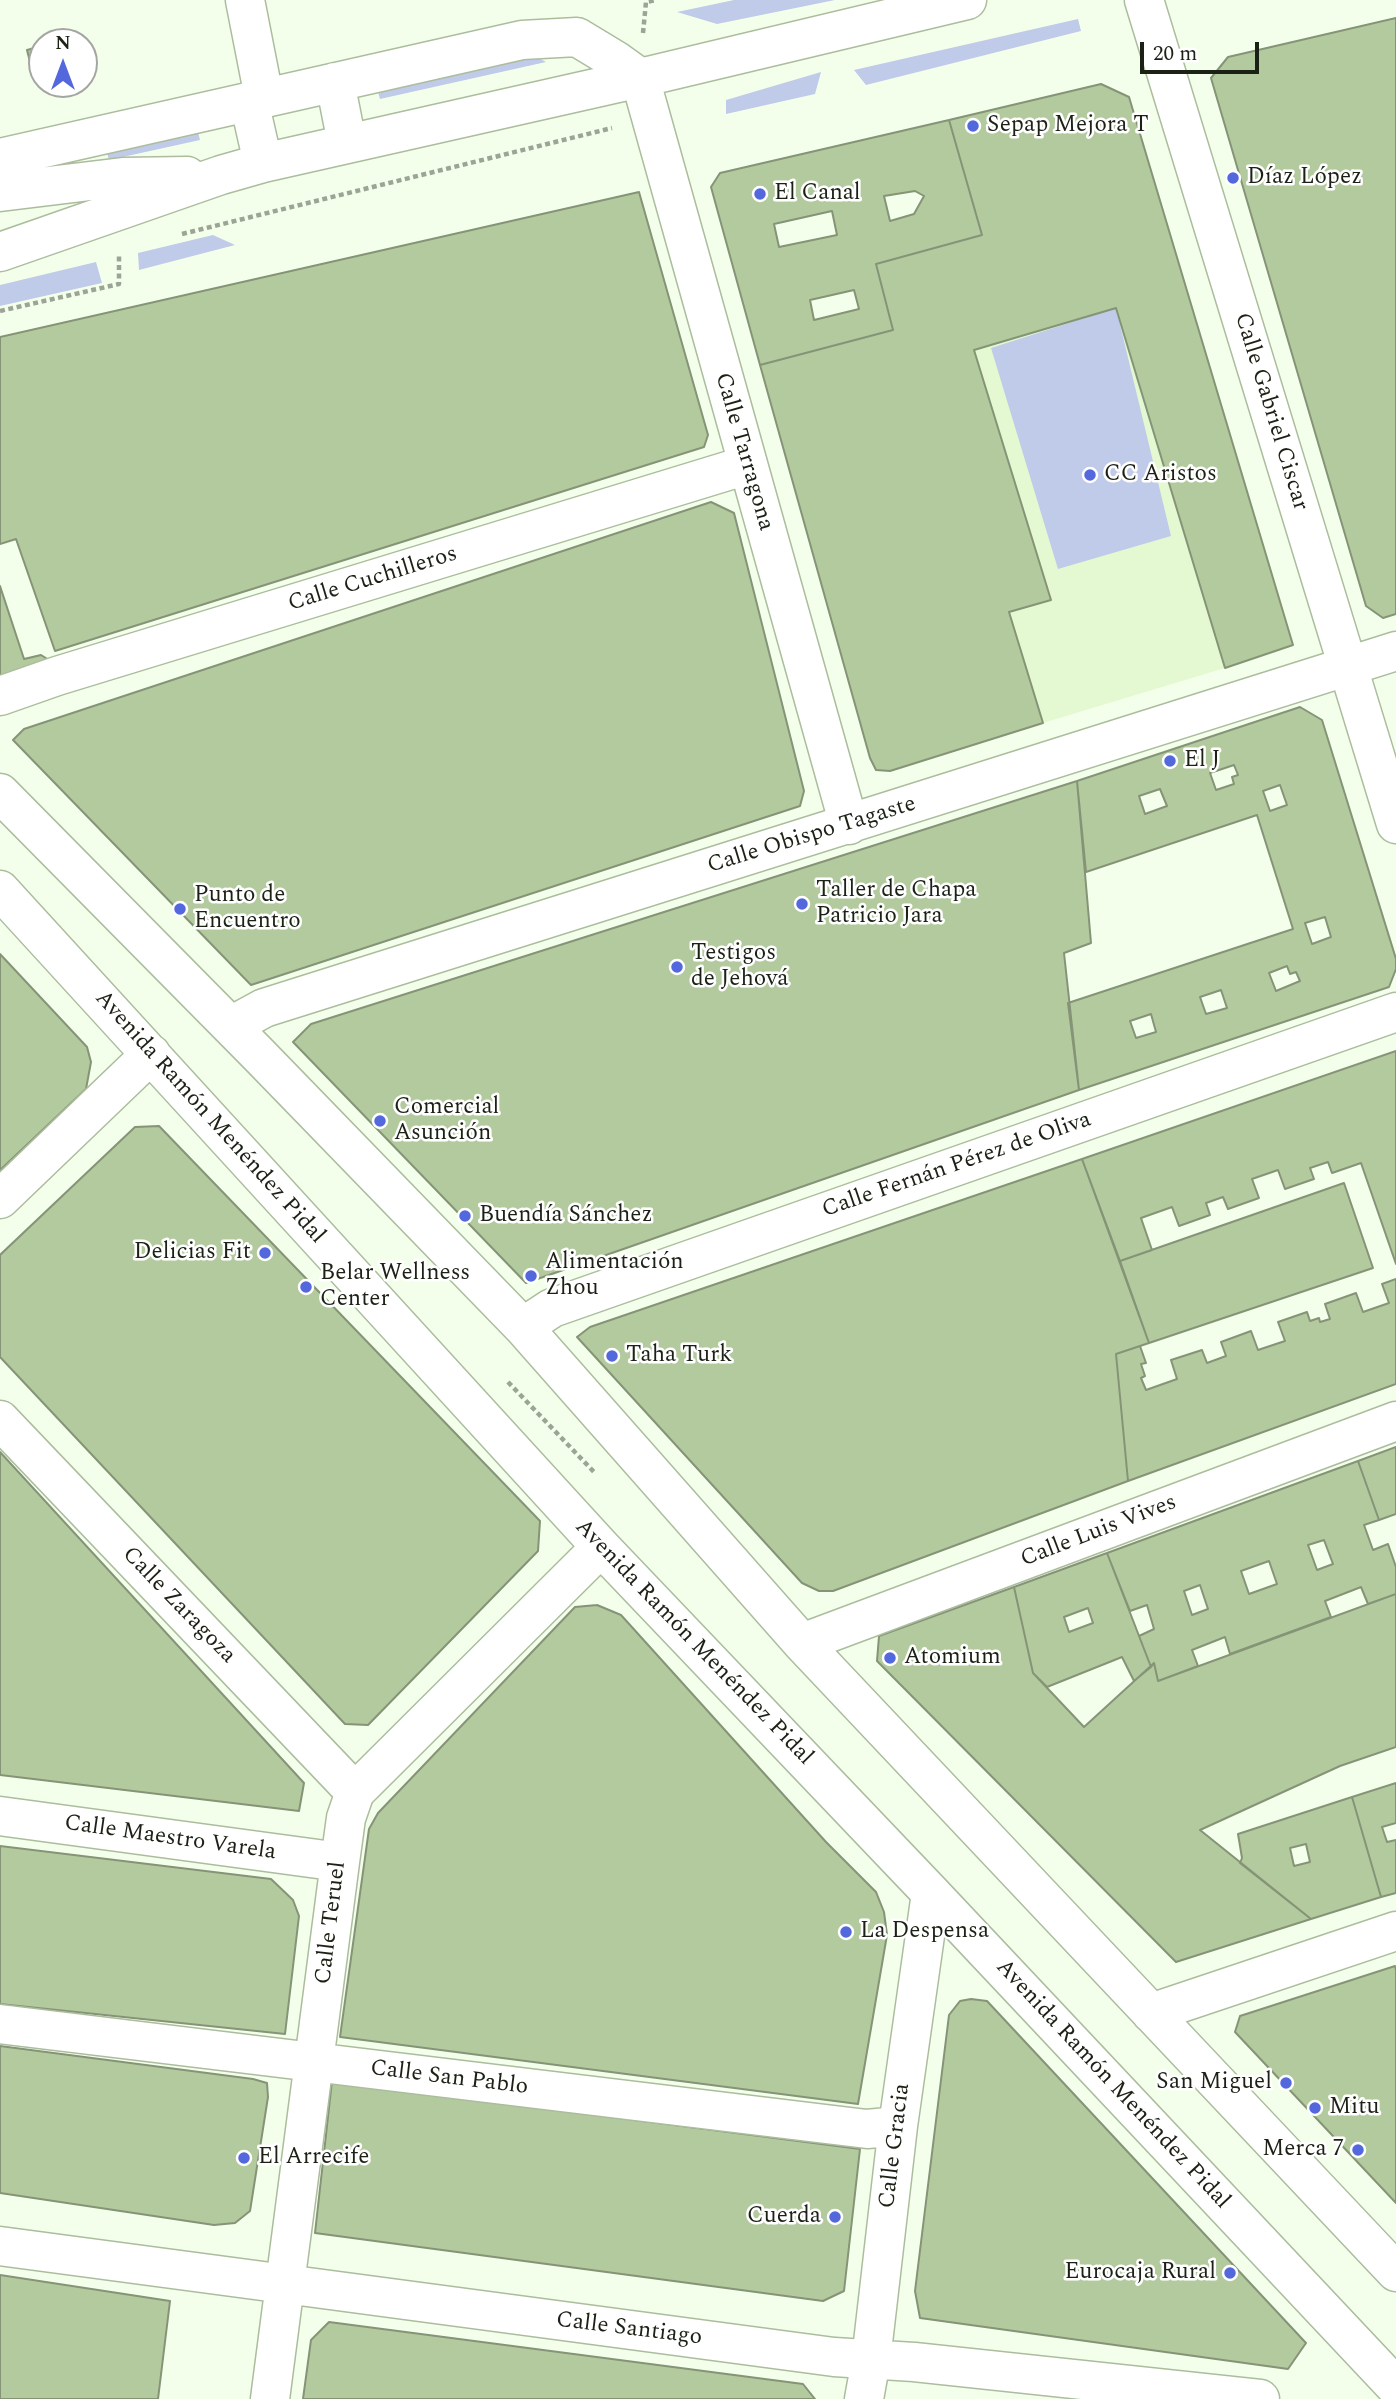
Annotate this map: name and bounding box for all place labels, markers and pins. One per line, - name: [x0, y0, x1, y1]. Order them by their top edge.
- place label: Sepap Mejora T: [987, 112, 1149, 140]
- marker: Sepap Mejora T: [965, 118, 981, 134]
- place label: Díaz López: [1247, 164, 1362, 192]
- marker: Díaz López: [1225, 170, 1241, 186]
- place label: El Canal: [774, 180, 861, 208]
- marker: El Canal: [752, 186, 768, 202]
- place label: CC Aristos: [1104, 461, 1217, 489]
- marker: CC Aristos: [1082, 467, 1098, 483]
- place label: El J: [1184, 747, 1220, 775]
- marker: El J: [1162, 753, 1178, 769]
- place label: Taller de Chapa Patricio Jara: [816, 877, 977, 931]
- place label: Punto de Encuentro: [194, 882, 301, 936]
- marker: Taller de Chapa Patricio Jara: [794, 896, 810, 912]
- marker: Punto de Encuentro: [172, 901, 188, 917]
- place label: Testigos de Jehová: [691, 940, 788, 994]
- marker: Testigos de Jehová: [669, 959, 685, 975]
- place label: Comercial Asunción: [394, 1094, 499, 1148]
- marker: Comercial Asunción: [372, 1113, 388, 1129]
- place label: Buendía Sánchez: [479, 1202, 653, 1230]
- marker: Buendía Sánchez: [457, 1208, 473, 1224]
- place label: Delicias Fit: [134, 1239, 251, 1267]
- marker: Delicias Fit: [257, 1245, 273, 1261]
- place label: Alimentación Zhou: [545, 1249, 684, 1303]
- place label: Belar Wellness Center: [320, 1260, 470, 1314]
- marker: Alimentación Zhou: [523, 1268, 539, 1284]
- marker: Belar Wellness Center: [298, 1279, 314, 1295]
- place label: Taha Turk: [626, 1342, 732, 1370]
- marker: Taha Turk: [604, 1348, 620, 1364]
- place label: Atomium: [904, 1644, 1001, 1672]
- marker: Atomium: [882, 1650, 898, 1666]
- place label: La Despensa: [860, 1918, 989, 1946]
- marker: La Despensa: [838, 1924, 854, 1940]
- place label: San Miguel: [1156, 2069, 1272, 2097]
- marker: San Miguel: [1278, 2075, 1294, 2091]
- place label: Mitu: [1329, 2094, 1379, 2122]
- marker: Mitu: [1307, 2100, 1323, 2116]
- place label: Merca 7: [1262, 2136, 1344, 2164]
- marker: Merca 7: [1350, 2142, 1366, 2158]
- place label: El Arrecife: [258, 2144, 369, 2172]
- marker: El Arrecife: [236, 2150, 252, 2166]
- place label: Cuerda: [747, 2203, 821, 2231]
- marker: Cuerda: [827, 2209, 843, 2225]
- place label: Eurocaja Rural: [1065, 2259, 1216, 2287]
- marker: Eurocaja Rural: [1222, 2265, 1238, 2281]

